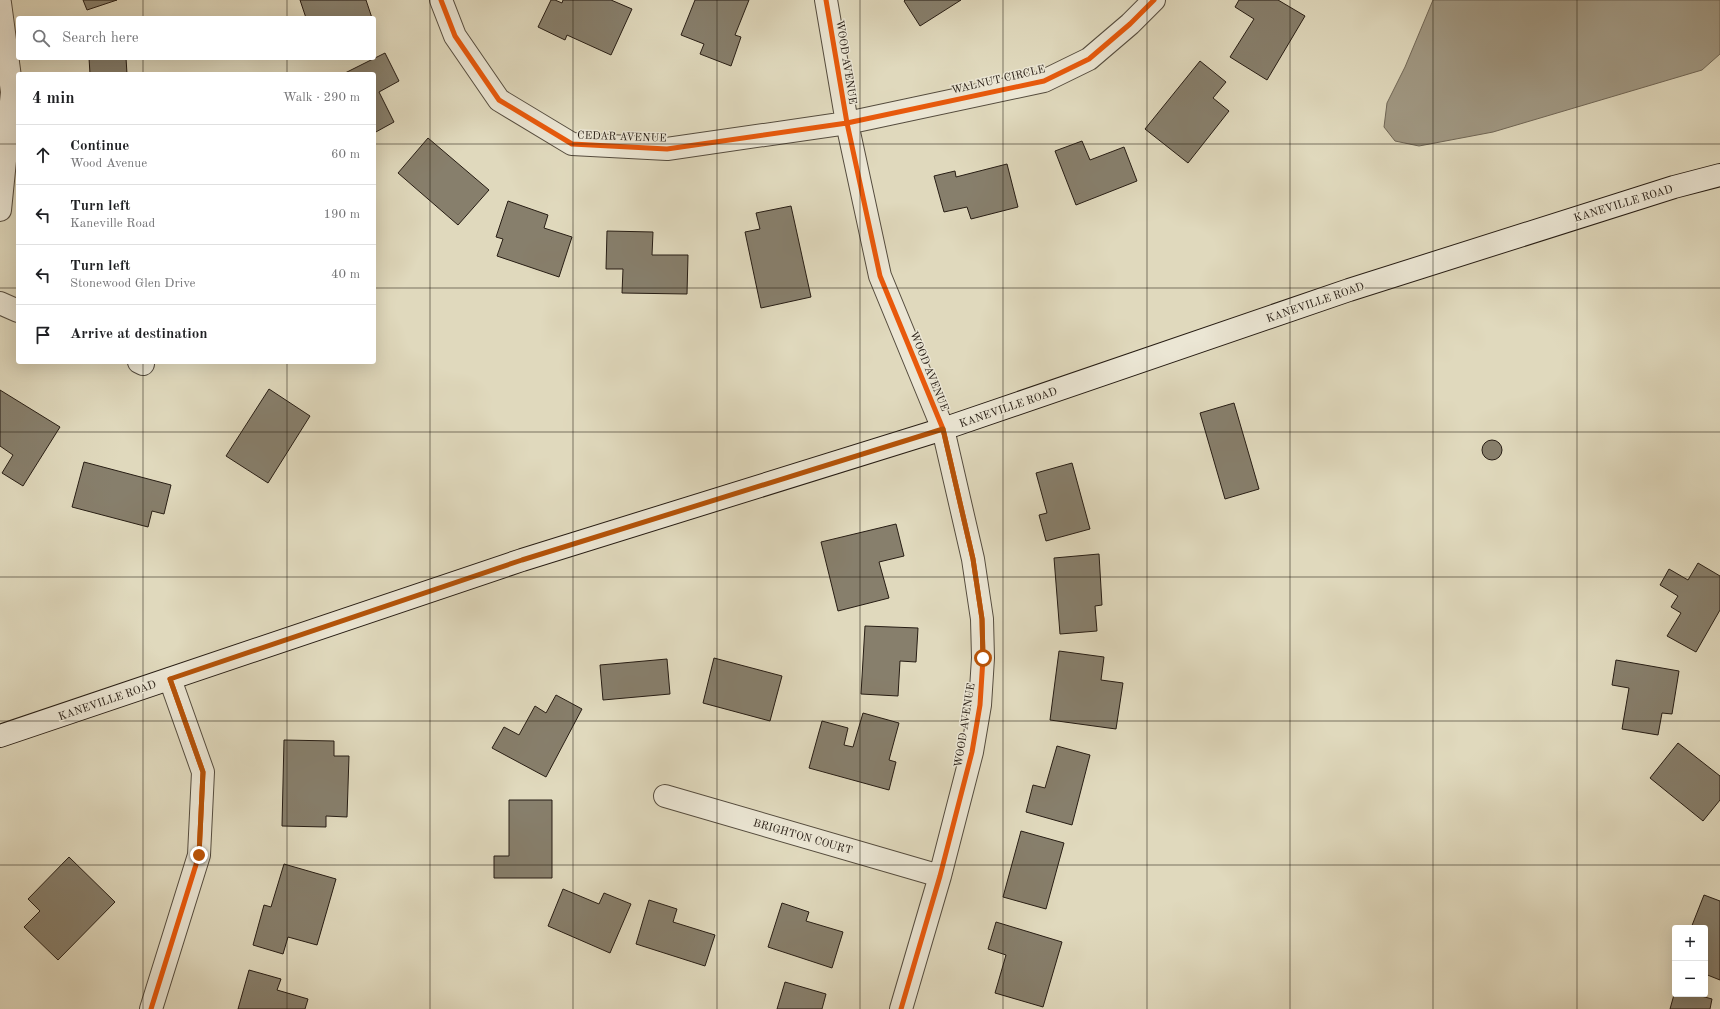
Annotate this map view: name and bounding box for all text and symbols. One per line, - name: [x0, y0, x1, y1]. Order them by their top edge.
- search box: [16, 16, 376, 60]
- street label: WOOD AVENUE: [833, 19, 858, 105]
- icon: search: [30, 27, 52, 49]
- text: Search here: [62, 31, 139, 46]
- street label: WALNUT CIRCLE: [950, 64, 1046, 97]
- text: 4 min: [32, 90, 75, 107]
- text: Walk · 290 m: [283, 91, 360, 104]
- street label: CEDAR AVENUE: [577, 130, 667, 145]
- text: Continue: [70, 139, 129, 154]
- icon: ahead: [32, 144, 54, 166]
- text: 60 m: [331, 148, 360, 161]
- text: Wood Avenue: [70, 157, 147, 170]
- street label: KANEVILLE ROAD: [1573, 184, 1675, 225]
- text: Turn left: [70, 199, 130, 214]
- icon: left: [32, 204, 54, 226]
- text: 190 m: [323, 208, 360, 221]
- text: Kaneville Road: [70, 217, 155, 230]
- text: Turn left: [70, 259, 130, 274]
- icon: left: [32, 264, 54, 286]
- text: 40 m: [331, 268, 360, 281]
- text: Stonewood Glen Drive: [70, 277, 196, 290]
- street label: KANEVILLE ROAD: [1265, 281, 1366, 325]
- icon: arrive: [32, 324, 54, 346]
- text: Arrive at destination: [70, 327, 208, 342]
- street label: WOOD AVENUE: [908, 330, 950, 413]
- street label: KANEVILLE ROAD: [958, 386, 1059, 430]
- route start: [974, 649, 992, 667]
- street label: KANEVILLE ROAD: [57, 679, 158, 723]
- street label: WOOD AVENUE: [953, 682, 978, 768]
- street label: BRIGHTON COURT: [752, 818, 854, 857]
- route end: [190, 846, 208, 864]
- map controls: [1672, 925, 1708, 997]
- button: +: [1672, 925, 1708, 961]
- button: −: [1672, 961, 1708, 997]

